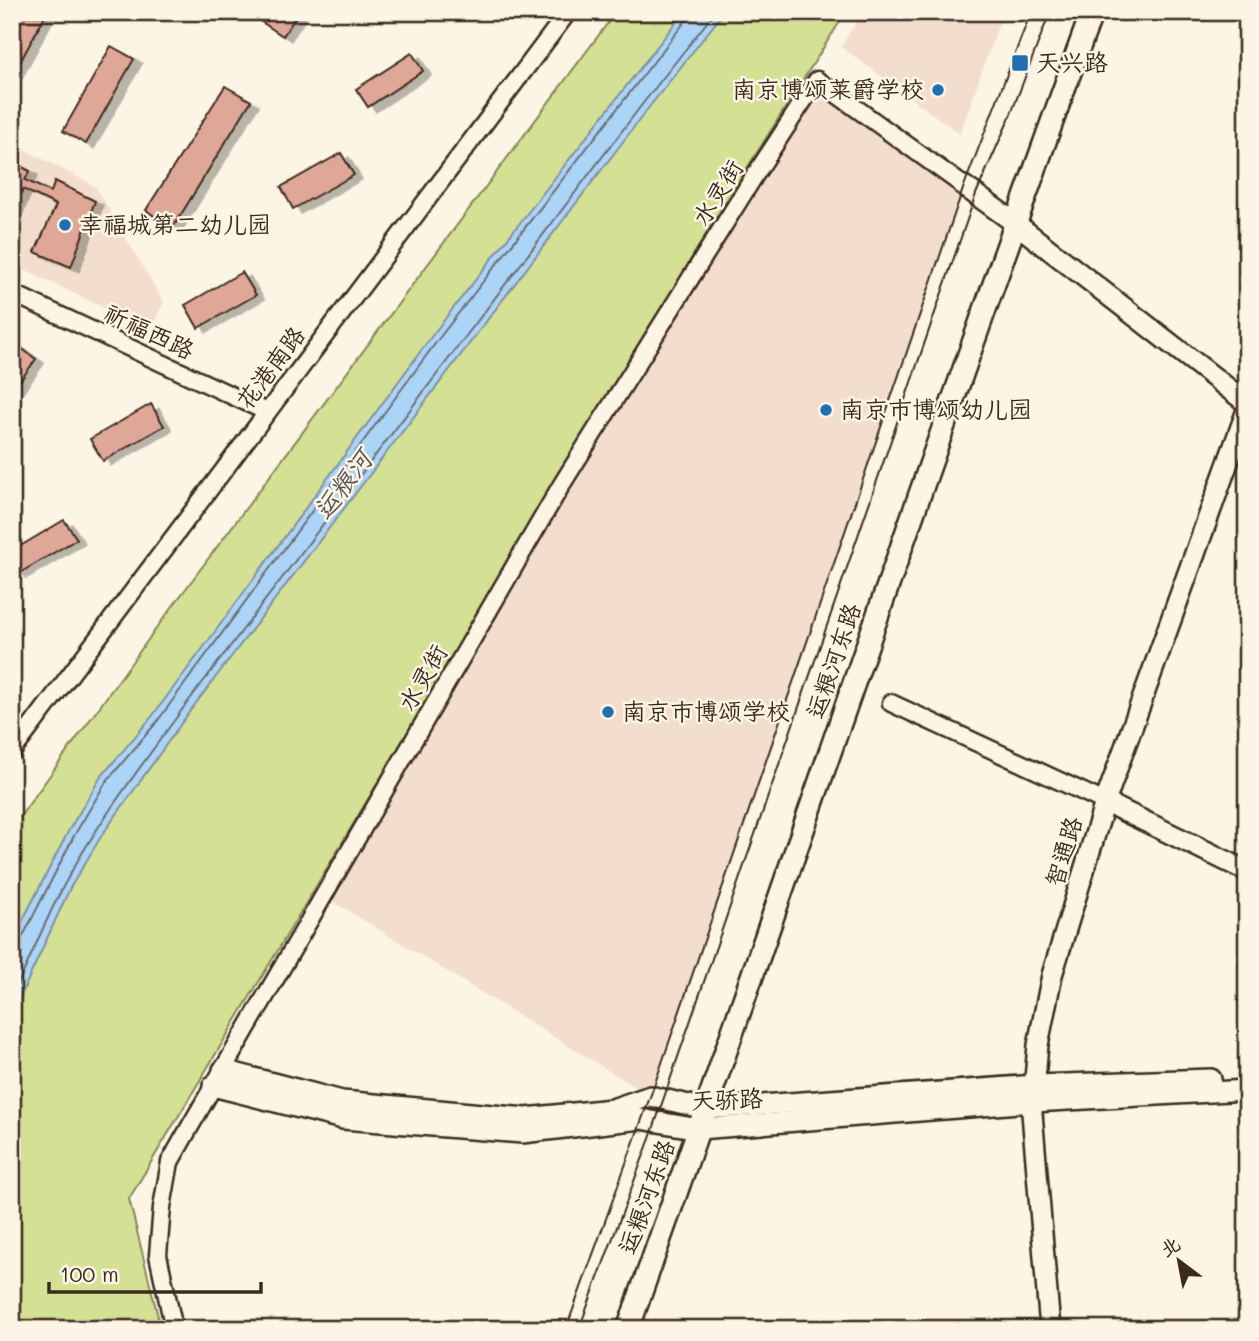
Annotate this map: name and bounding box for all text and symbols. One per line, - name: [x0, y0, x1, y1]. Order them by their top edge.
- place label: 天兴路: [1036, 46, 1108, 77]
- marker: 天兴路: [1010, 53, 1030, 73]
- place label: 南京博颂莱爵学校: [732, 73, 924, 104]
- marker: 南京博颂莱爵学校: [930, 82, 946, 98]
- street label: 水灵街: [685, 153, 749, 231]
- place label: 幸福城第二幼儿园: [79, 208, 271, 239]
- marker: 幸福城第二幼儿园: [57, 217, 73, 233]
- street label: 祈福西路: [100, 296, 200, 365]
- street label: 花港南路: [229, 319, 311, 415]
- place label: 南京市博颂幼儿园: [840, 393, 1032, 424]
- marker: 南京市博颂幼儿园: [818, 402, 834, 418]
- water label: 运粮河: [305, 440, 382, 526]
- street label: 运粮河东路: [798, 599, 867, 722]
- street label: 水灵街: [390, 638, 453, 716]
- place label: 南京市博颂学校: [622, 695, 790, 726]
- marker: 南京市博颂学校: [600, 704, 616, 720]
- street label: 智通路: [1037, 813, 1088, 891]
- street label: 天骄路: [690, 1082, 763, 1115]
- street label: 运粮河东路: [611, 1135, 681, 1258]
- north arrow: [1144, 1226, 1214, 1296]
- text: 北: [1155, 1231, 1184, 1262]
- scale bar: [49, 1250, 261, 1294]
- text: 100 m: [60, 1260, 119, 1287]

